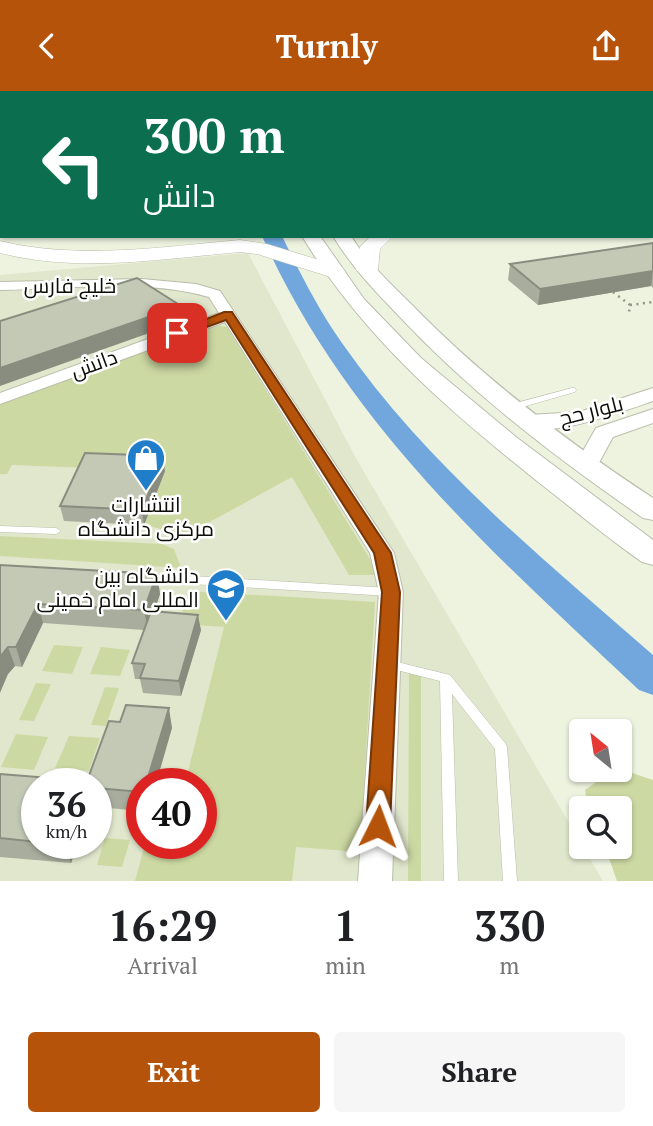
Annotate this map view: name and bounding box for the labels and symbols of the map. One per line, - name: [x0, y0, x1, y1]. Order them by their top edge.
- street label: خلیج فارس: [24, 271, 116, 300]
- pin: [147, 303, 207, 363]
- street label: دانش: [67, 342, 121, 384]
- street label: بلوار حج: [556, 389, 626, 432]
- shop icon: انتشارات مرکزی دانشگاه: [125, 437, 167, 492]
- place label: انتشارات مرکزی دانشگاه: [78, 490, 214, 542]
- place label: دانشگاه بین المللی امام خمینی: [37, 561, 199, 614]
- school or university icon: دانشگاه بین المللی امام خمینی: [205, 567, 247, 622]
- north arrow: [569, 719, 632, 782]
- speed limit sign: 40: [126, 768, 217, 859]
- position arrow: [341, 789, 415, 863]

